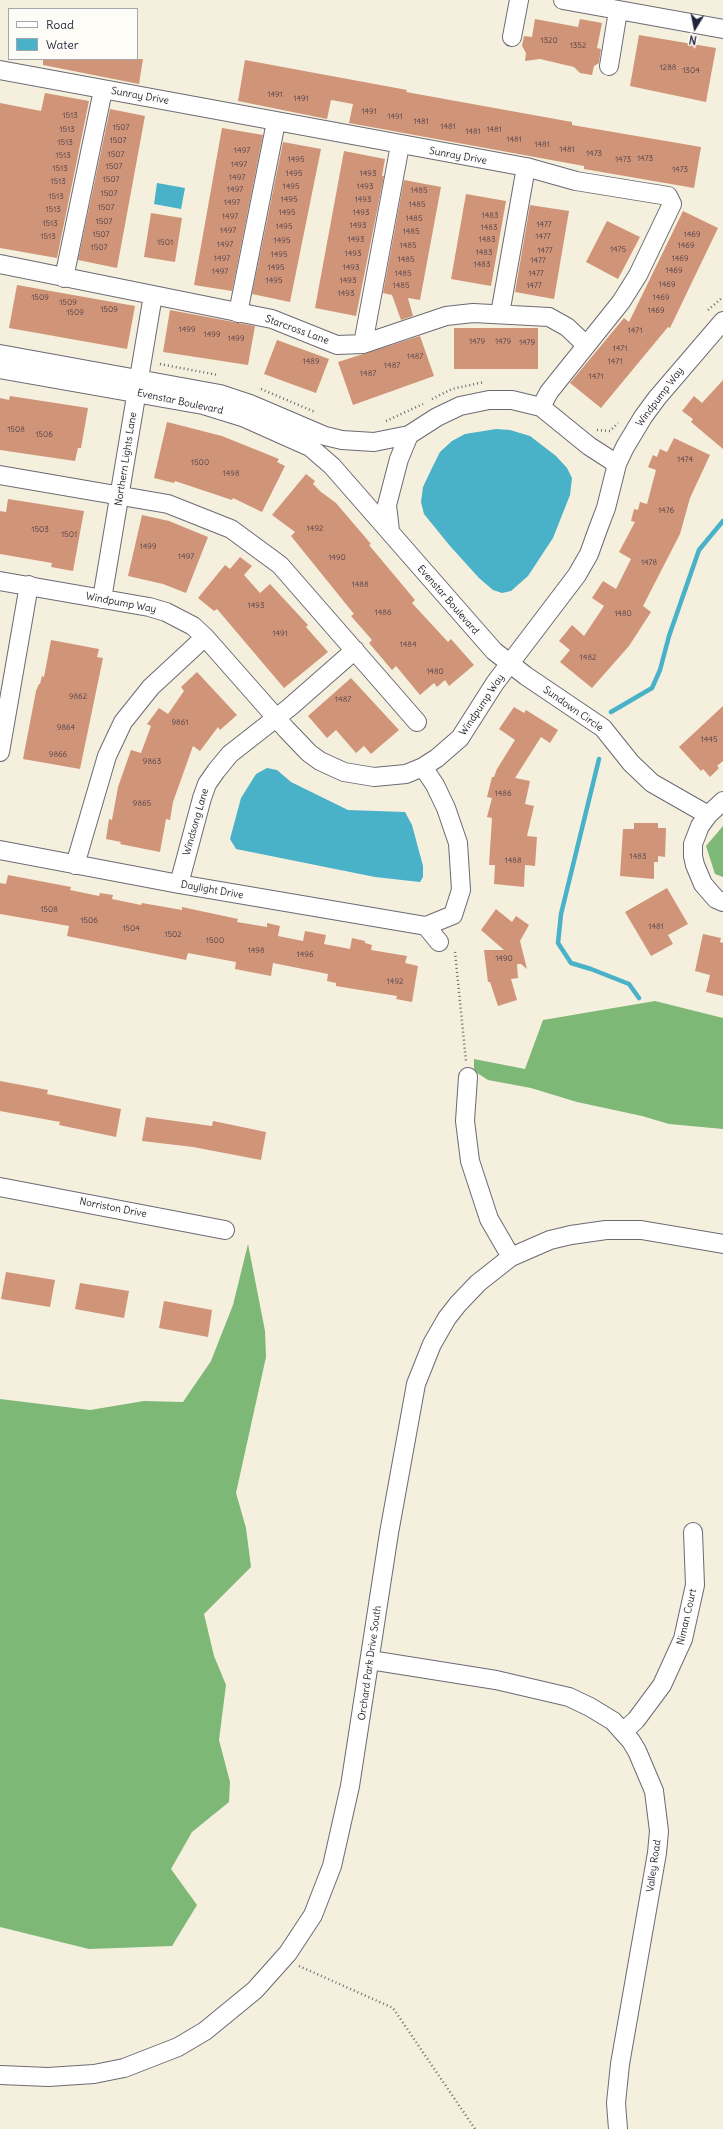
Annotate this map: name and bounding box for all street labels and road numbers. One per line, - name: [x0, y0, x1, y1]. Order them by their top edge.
- street label: Sunray Drive: [110, 85, 170, 107]
- street label: Sunray Drive: [428, 145, 488, 167]
- street label: Starcross Lane: [264, 313, 330, 347]
- street label: Windpump Way: [634, 365, 686, 429]
- street label: Evenstar Boulevard: [136, 387, 224, 417]
- street label: Northern Lights Lane: [113, 411, 139, 507]
- street label: Evenstar Boulevard: [415, 563, 481, 637]
- street label: Windpump Way: [85, 590, 157, 616]
- street label: Windpump Way: [457, 672, 507, 738]
- street label: Sundown Circle: [541, 684, 605, 734]
- street label: Windsong Lane: [181, 787, 211, 857]
- street label: Daylight Drive: [180, 879, 244, 901]
- street label: Norriston Drive: [78, 1196, 148, 1220]
- street label: Niman Court: [675, 1588, 699, 1646]
- street label: Orchard Park Drive South: [356, 1605, 384, 1721]
- street label: Valley Road: [644, 1839, 664, 1893]

